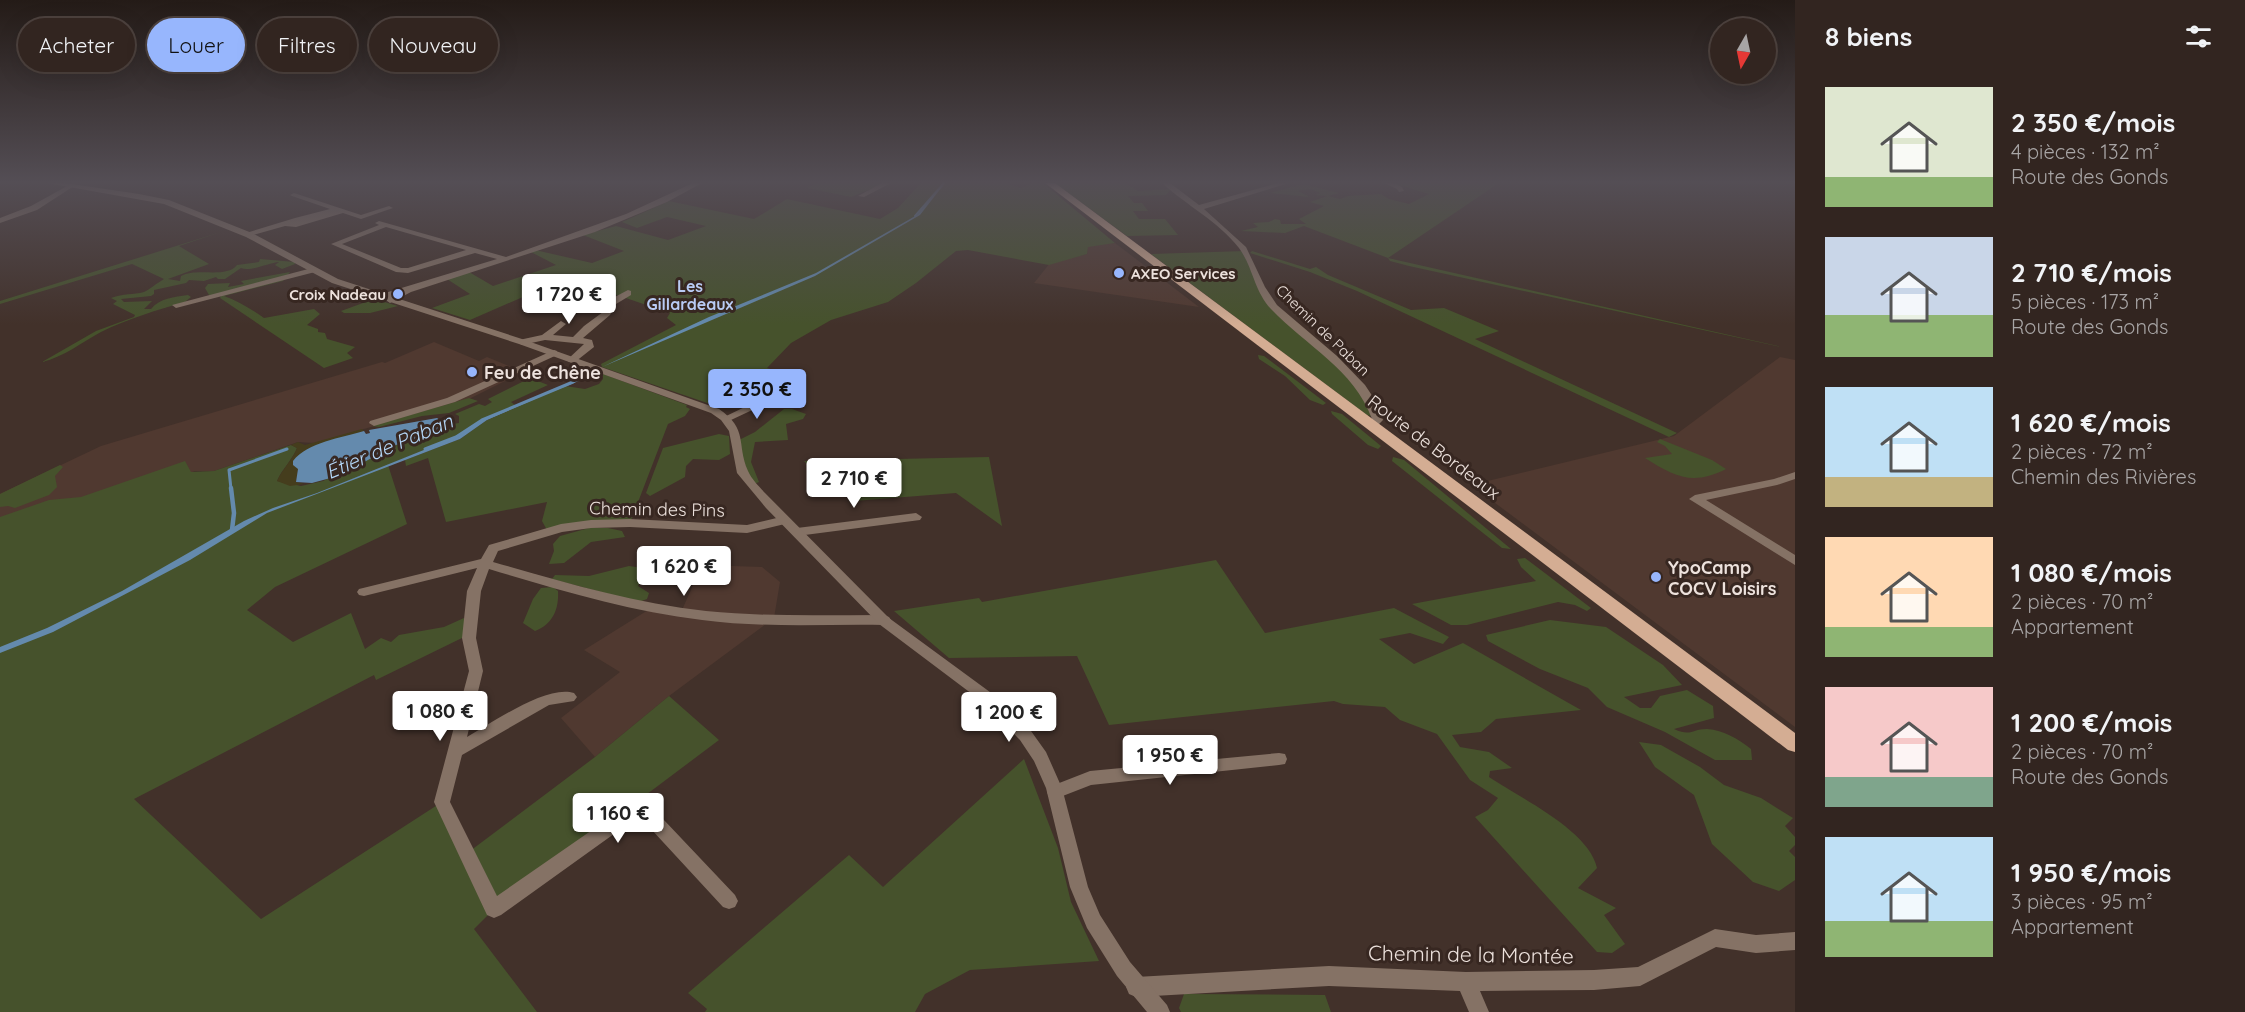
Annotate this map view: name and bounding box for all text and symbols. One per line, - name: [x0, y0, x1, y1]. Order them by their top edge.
- chip: Acheter: [18, 18, 135, 72]
- chip: Louer: [147, 18, 245, 72]
- chip: Filtres: [257, 18, 357, 72]
- chip: Nouveau: [369, 18, 498, 72]
- north arrow: [1710, 18, 1776, 84]
- map controls: [1710, 18, 1776, 84]
- text: 8 biens: [1825, 20, 1912, 53]
- icon: filters: [2182, 20, 2215, 53]
- text: 2 350 €/mois: [2011, 106, 2175, 139]
- icon: home: [1873, 111, 1945, 183]
- text: 4 pièces · 132 m²: [2011, 139, 2160, 164]
- text: Route des Gonds: [2011, 164, 2169, 189]
- text: 2 710 €/mois: [2011, 256, 2172, 289]
- icon: home: [1873, 261, 1945, 333]
- place label: AXEO Services: [1131, 264, 1236, 283]
- marker: AXEO Services: [1112, 266, 1126, 280]
- pin: 1 720 €: [514, 274, 624, 325]
- district label: Les Gillardeaux: [647, 276, 734, 314]
- street label: Chemin de Paban: [1272, 280, 1374, 380]
- text: 1 720 €: [536, 281, 602, 306]
- place label: Croix Nadeau: [289, 285, 386, 304]
- marker: Croix Nadeau: [391, 287, 405, 301]
- text: 5 pièces · 173 m²: [2011, 289, 2159, 314]
- text: Route des Gonds: [2011, 314, 2169, 339]
- place label: Feu de Chêne: [484, 361, 601, 384]
- marker: Feu de Chêne: [465, 365, 479, 379]
- pin: 2 350 €: [702, 369, 812, 420]
- text: 2 350 €: [722, 376, 792, 401]
- street label: Route de Bordeaux: [1363, 390, 1505, 505]
- text: 1 620 €/mois: [2011, 406, 2171, 439]
- water label: Étier de Paban: [322, 408, 457, 484]
- icon: home: [1873, 411, 1945, 483]
- text: 2 pièces · 72 m²: [2011, 439, 2152, 464]
- pin: 2 710 €: [799, 458, 909, 509]
- text: Chemin des Rivières: [2011, 464, 2196, 489]
- text: 2 710 €: [821, 465, 887, 490]
- street label: Chemin des Pins: [589, 496, 725, 522]
- pin: 1 620 €: [629, 546, 739, 597]
- text: 1 620 €: [651, 553, 717, 578]
- place label: YpoCamp COCV Loisirs: [1668, 556, 1777, 600]
- text: 1 080 €/mois: [2011, 556, 2172, 589]
- icon: home: [1873, 561, 1945, 633]
- marker: YpoCamp COCV Loisirs: [1649, 570, 1663, 584]
- text: 2 pièces · 70 m²: [2011, 589, 2153, 614]
- text: Appartement: [2011, 614, 2134, 639]
- pin: 1 080 €: [385, 691, 495, 742]
- pin: 1 200 €: [954, 692, 1064, 743]
- text: 1 080 €: [406, 698, 474, 723]
- text: 1 200 €: [975, 699, 1043, 724]
- text: 1 200 €/mois: [2011, 706, 2172, 739]
- icon: home: [1873, 711, 1945, 783]
- pin: 1 950 €: [1115, 735, 1225, 786]
- text: 2 pièces · 70 m²: [2011, 739, 2153, 764]
- text: 1 950 €: [1137, 742, 1203, 767]
- text: Route des Gonds: [2011, 764, 2169, 789]
- pin: 1 160 €: [563, 793, 673, 844]
- text: 1 160 €: [587, 800, 649, 825]
- text: 1 950 €/mois: [2011, 856, 2171, 889]
- icon: home: [1873, 861, 1945, 933]
- text: 3 pièces · 95 m²: [2011, 889, 2153, 914]
- text: Appartement: [2011, 914, 2134, 939]
- street label: Chemin de la Montée: [1368, 939, 1574, 969]

